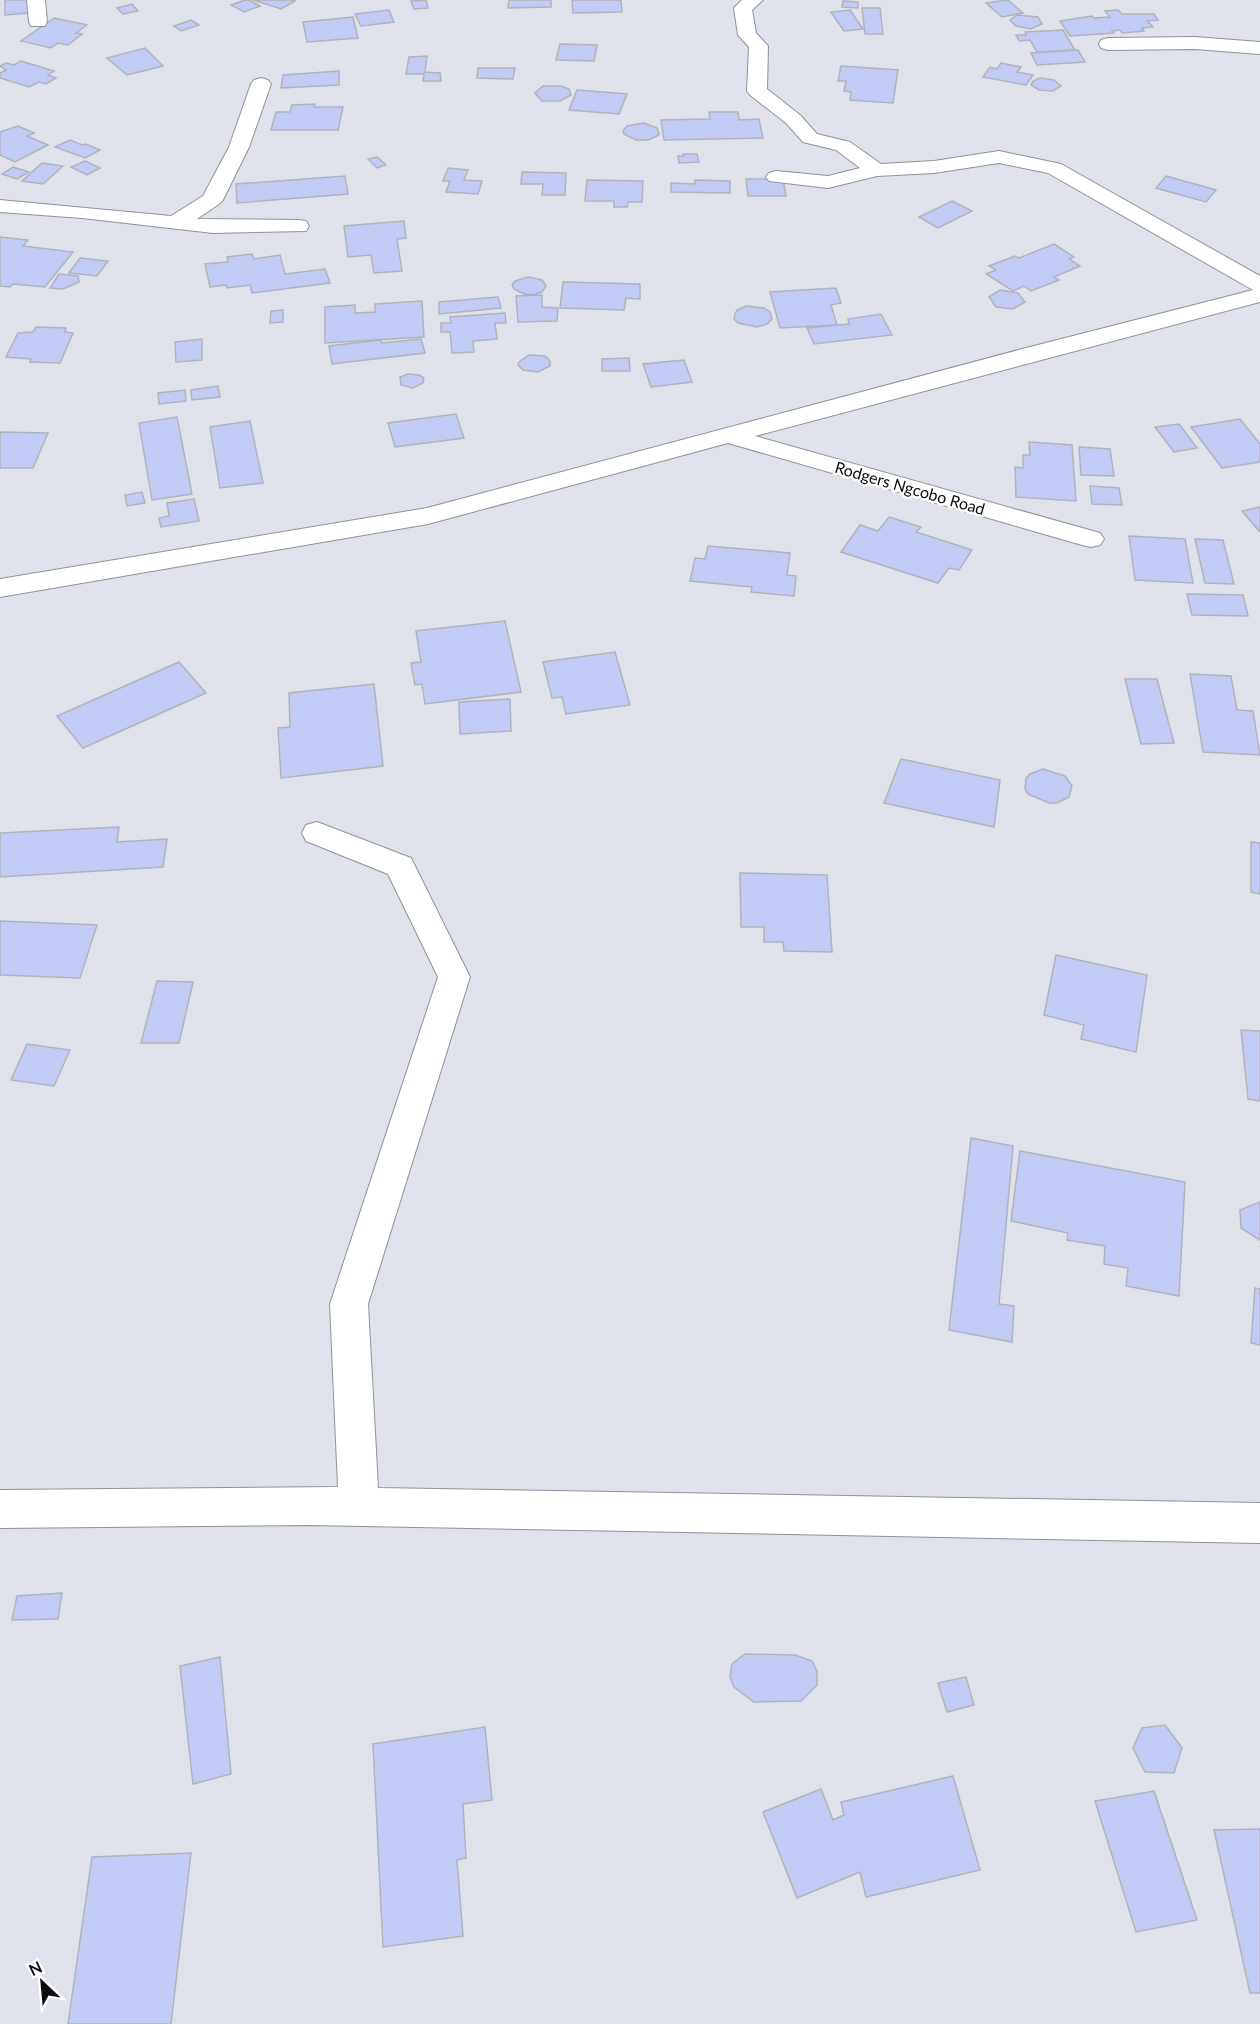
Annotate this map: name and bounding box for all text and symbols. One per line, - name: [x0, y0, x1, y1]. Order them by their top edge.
- street label: Rodgers Ngcobo Road: [833, 457, 987, 518]
- north arrow: [12, 1952, 72, 2012]
- text: N: [26, 1957, 45, 1979]

